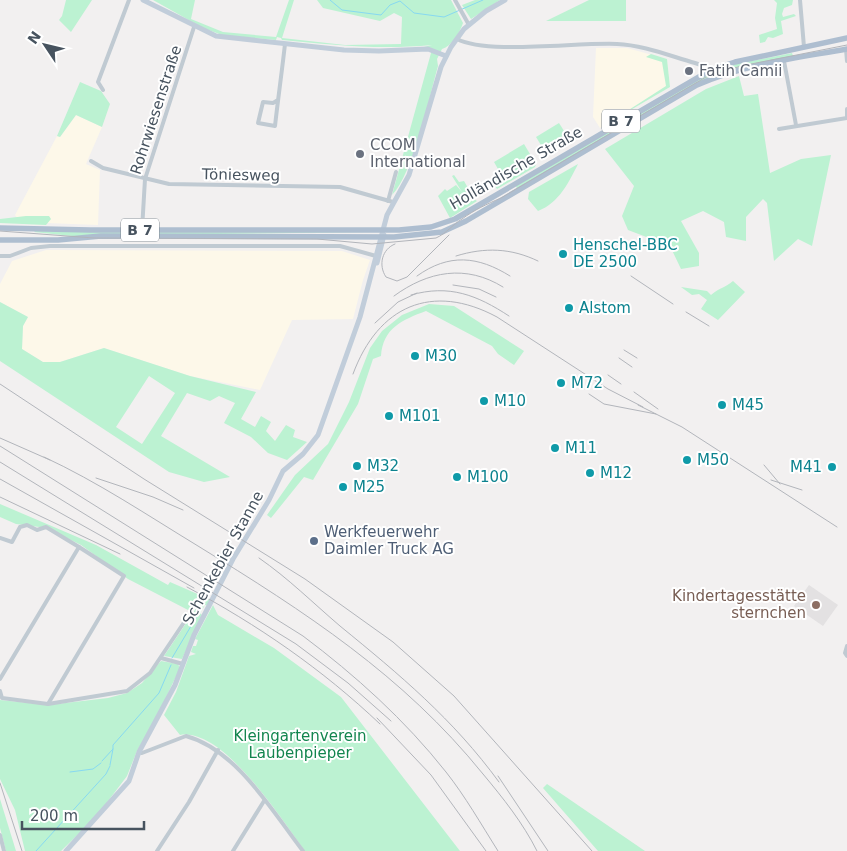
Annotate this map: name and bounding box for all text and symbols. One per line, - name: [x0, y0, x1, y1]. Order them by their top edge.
- north arrow: [20, 20, 70, 70]
- text: N: [24, 28, 44, 47]
- street label: Rohrwiesenstraße: [127, 43, 185, 177]
- place label: Fatih Camii: [699, 62, 782, 80]
- marker: Fatih Camii: [683, 65, 695, 77]
- road number: B 7: [602, 110, 640, 132]
- street label: Holländische Straße: [446, 123, 586, 213]
- place label: CCOM International: [370, 136, 466, 171]
- marker: CCOM International: [354, 148, 366, 160]
- street label: Töniesweg: [201, 165, 280, 185]
- road number: B 7: [121, 218, 159, 242]
- place label: Henschel-BBC DE 2500: [573, 236, 678, 271]
- marker: Henschel-BBC DE 2500: [557, 248, 569, 260]
- place label: Alstom: [579, 299, 631, 317]
- marker: Alstom: [563, 302, 575, 314]
- place label: M30: [425, 347, 457, 365]
- marker: M30: [409, 350, 421, 362]
- place label: M72: [571, 374, 603, 392]
- marker: M72: [555, 377, 567, 389]
- place label: M10: [494, 392, 526, 410]
- marker: M10: [478, 395, 490, 407]
- place label: M45: [732, 396, 764, 414]
- marker: M45: [716, 399, 728, 411]
- place label: M101: [399, 407, 441, 425]
- marker: M101: [383, 410, 395, 422]
- place label: M11: [565, 439, 597, 457]
- marker: M11: [549, 442, 561, 454]
- place label: M50: [697, 451, 729, 469]
- marker: M50: [681, 454, 693, 466]
- place label: M32: [367, 457, 399, 475]
- place label: M41: [790, 458, 822, 476]
- marker: M32: [351, 460, 363, 472]
- marker: M41: [826, 461, 838, 473]
- place label: M12: [600, 464, 632, 482]
- marker: M12: [584, 467, 596, 479]
- place label: M100: [467, 468, 509, 486]
- marker: M100: [451, 471, 463, 483]
- place label: M25: [353, 478, 385, 496]
- marker: M25: [337, 481, 349, 493]
- street label: Schenkebier Stanne: [179, 488, 267, 628]
- place label: Werkfeuerwehr Daimler Truck AG: [324, 523, 454, 558]
- marker: Werkfeuerwehr Daimler Truck AG: [308, 535, 320, 547]
- place label: Kindertagesstätte sternchen: [672, 587, 806, 622]
- marker: Kindertagesstätte sternchen: [810, 599, 822, 611]
- park label: Kleingartenverein Laubenpieper: [233, 727, 367, 762]
- scale bar: [22, 798, 145, 830]
- text: 200 m: [30, 807, 78, 825]

